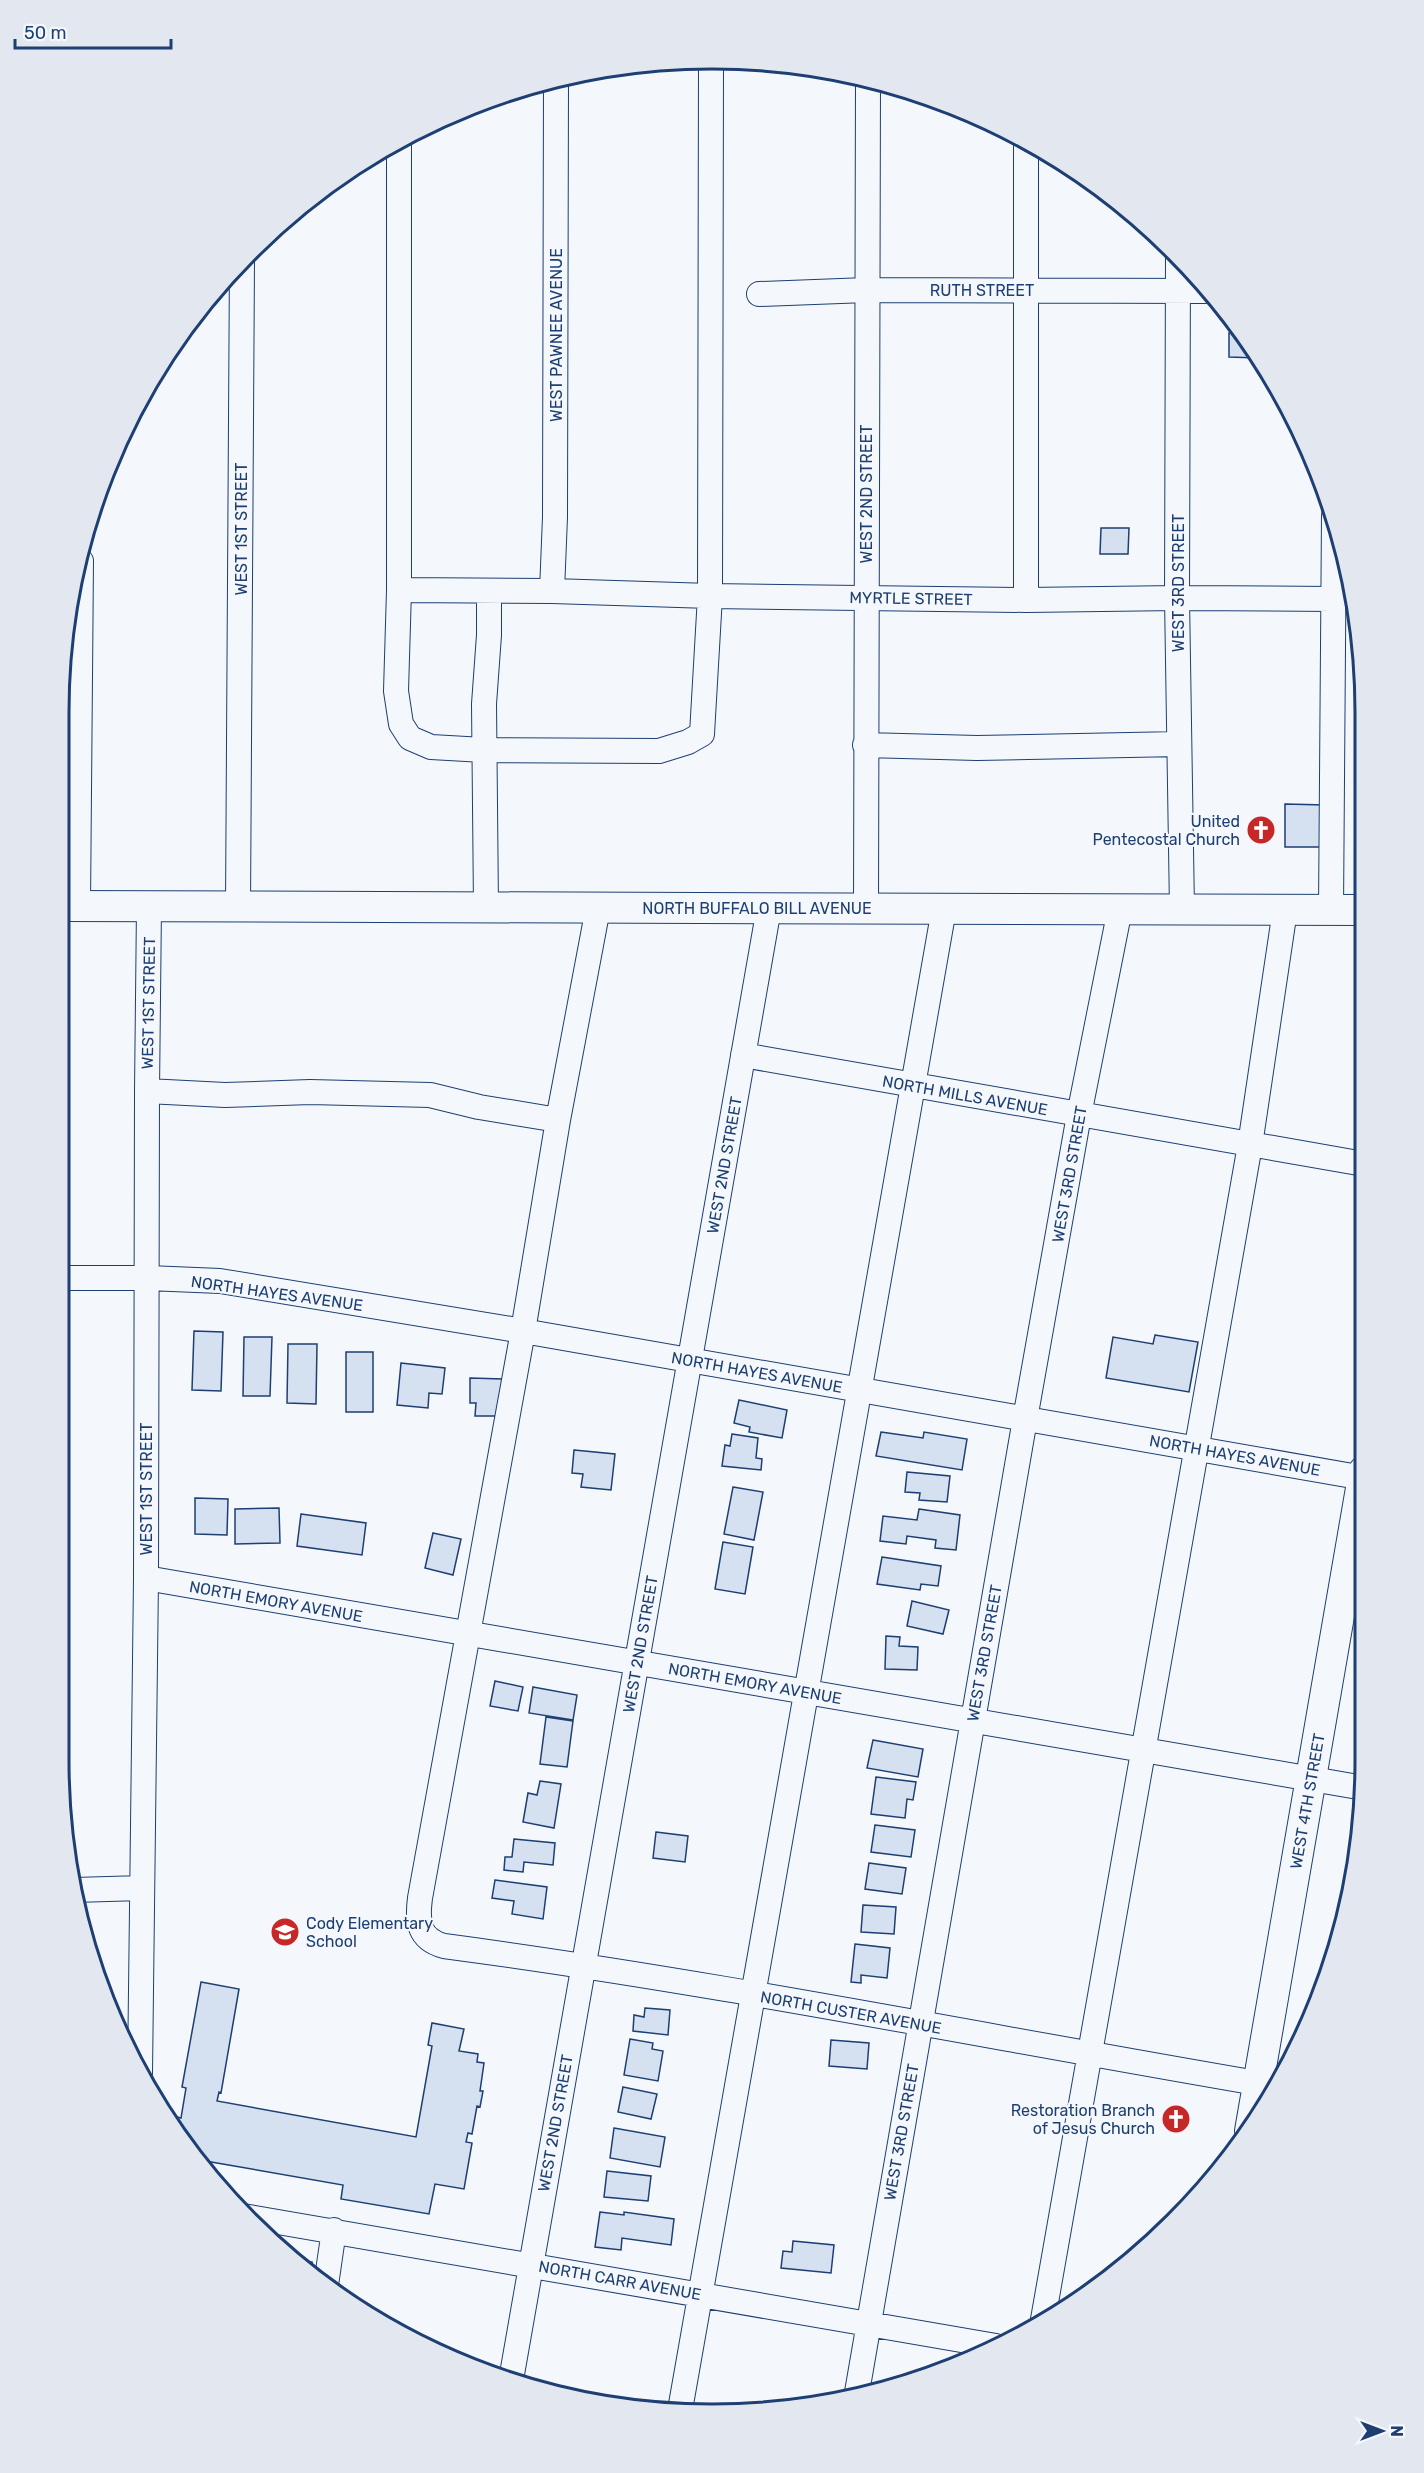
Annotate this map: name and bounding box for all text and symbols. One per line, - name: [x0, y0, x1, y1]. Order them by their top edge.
- scale bar: [15, 12, 171, 50]
- text: 50 m: [24, 22, 67, 44]
- street label: WEST PAWNEE AVENUE: [547, 248, 566, 422]
- street label: RUTH STREET: [930, 281, 1034, 300]
- street label: WEST 2ND STREET: [857, 425, 876, 563]
- street label: WEST 1ST STREET: [232, 463, 251, 595]
- street label: WEST 3RD STREET: [1169, 514, 1188, 652]
- street label: MYRTLE STREET: [849, 588, 973, 609]
- place label: United Pentecostal Church: [1092, 812, 1240, 849]
- church icon: United Pentecostal Church: [1245, 814, 1277, 846]
- street label: NORTH BUFFALO BILL AVENUE: [642, 899, 872, 918]
- street label: WEST 1ST STREET: [138, 936, 159, 1070]
- street label: NORTH MILLS AVENUE: [881, 1072, 1049, 1119]
- street label: WEST 2ND STREET: [703, 1095, 746, 1235]
- street label: WEST 3RD STREET: [1048, 1104, 1091, 1244]
- street label: NORTH HAYES AVENUE: [190, 1272, 364, 1315]
- street label: NORTH HAYES AVENUE: [670, 1348, 844, 1397]
- street label: WEST 1ST STREET: [137, 1423, 156, 1555]
- street label: NORTH HAYES AVENUE: [1148, 1431, 1322, 1480]
- street label: WEST 2ND STREET: [619, 1574, 662, 1714]
- street label: NORTH EMORY AVENUE: [188, 1577, 364, 1626]
- street label: WEST 3RD STREET: [963, 1583, 1006, 1723]
- street label: NORTH EMORY AVENUE: [667, 1659, 843, 1708]
- street label: WEST 4TH STREET: [1286, 1732, 1329, 1870]
- place label: Cody Elementary School: [306, 1914, 433, 1951]
- school or university icon: Cody Elementary School: [269, 1916, 301, 1948]
- street label: NORTH CUSTER AVENUE: [759, 1987, 943, 2038]
- street label: WEST 2ND STREET: [534, 2053, 577, 2193]
- street label: WEST 3RD STREET: [880, 2062, 923, 2202]
- place label: Restoration Branch of Jesus Church: [1011, 2101, 1155, 2138]
- church icon: Restoration Branch of Jesus Church: [1160, 2103, 1192, 2135]
- street label: NORTH CARR AVENUE: [537, 2257, 703, 2304]
- north arrow: [1352, 2401, 1412, 2461]
- text: N: [1387, 2425, 1406, 2437]

